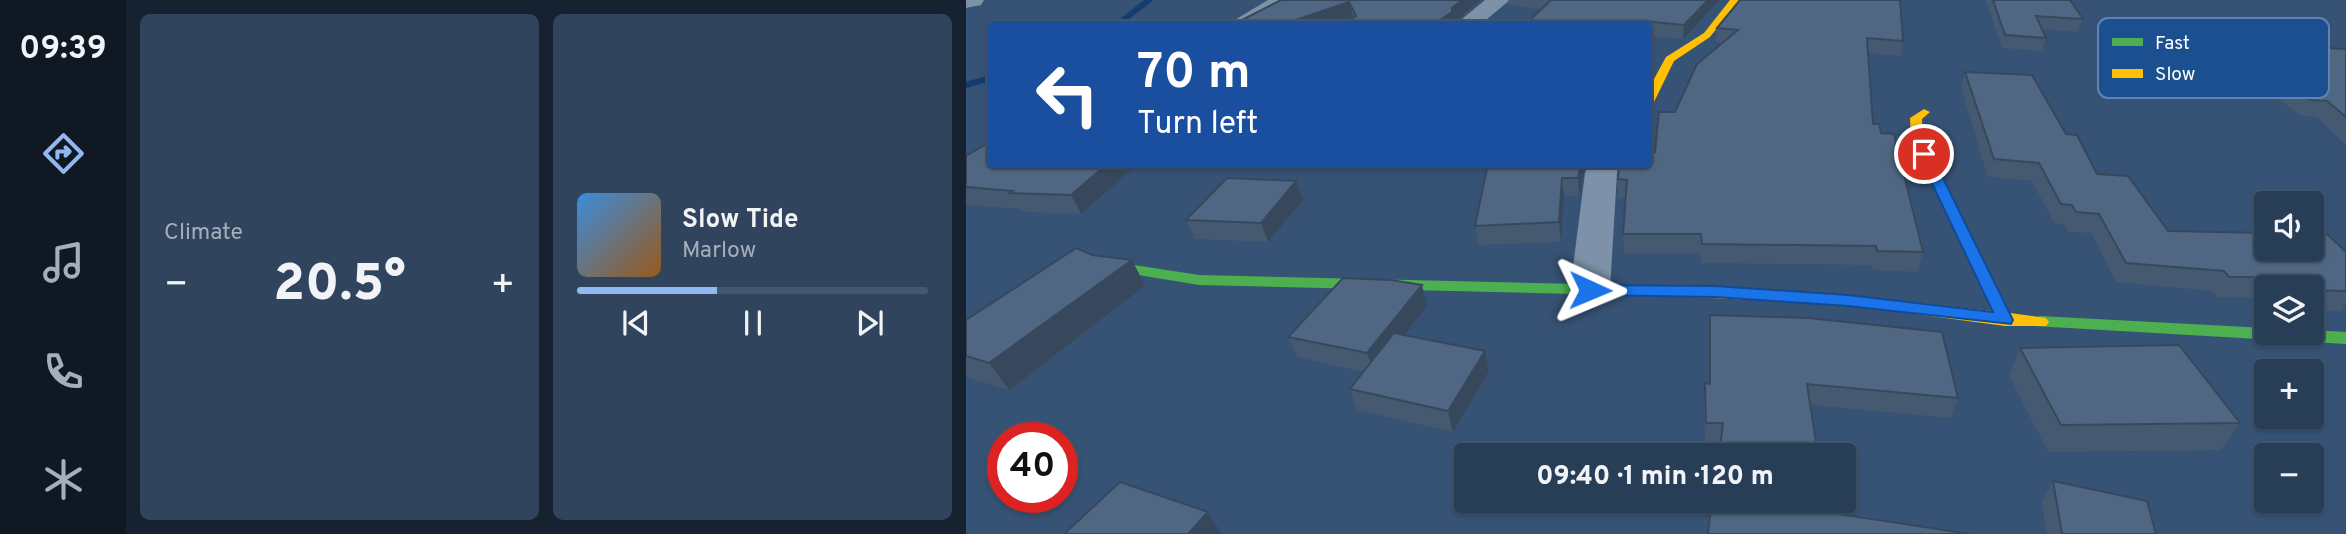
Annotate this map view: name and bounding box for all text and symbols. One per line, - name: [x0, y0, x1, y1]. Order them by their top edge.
- legend: [2098, 18, 2329, 98]
- text: 09:39: [19, 30, 107, 70]
- text: Fast: [2155, 32, 2190, 56]
- text: 70 m: [1137, 44, 1251, 106]
- icon: left: [1022, 49, 1113, 140]
- text: Slow: [2155, 63, 2195, 87]
- text: Turn left: [1137, 105, 1258, 145]
- pin: [1894, 124, 1954, 184]
- icon: directions: [39, 129, 88, 178]
- icon: arrive: [1905, 135, 1943, 173]
- map controls: [2254, 191, 2324, 513]
- button: sound: [2254, 191, 2324, 261]
- text: Slow Tide: [682, 204, 799, 237]
- text: Climate: [164, 219, 243, 248]
- text: Marlow: [682, 237, 756, 266]
- icon: music: [39, 238, 88, 287]
- text: 20.5°: [273, 253, 406, 319]
- position arrow: [1553, 253, 1627, 327]
- text: −: [164, 262, 189, 311]
- text: +: [490, 262, 515, 311]
- button: layers: [2254, 275, 2324, 345]
- icon: previous: [617, 304, 655, 342]
- icon: pause: [734, 304, 772, 342]
- icon: next: [851, 304, 889, 342]
- icon: phone: [39, 347, 88, 396]
- button: +: [2254, 359, 2324, 429]
- speed limit sign: 40: [987, 422, 1078, 513]
- button: −: [2254, 443, 2324, 513]
- icon: climate: [39, 455, 88, 504]
- text: 09:40 · 1 min · 120 m: [1536, 461, 1774, 494]

